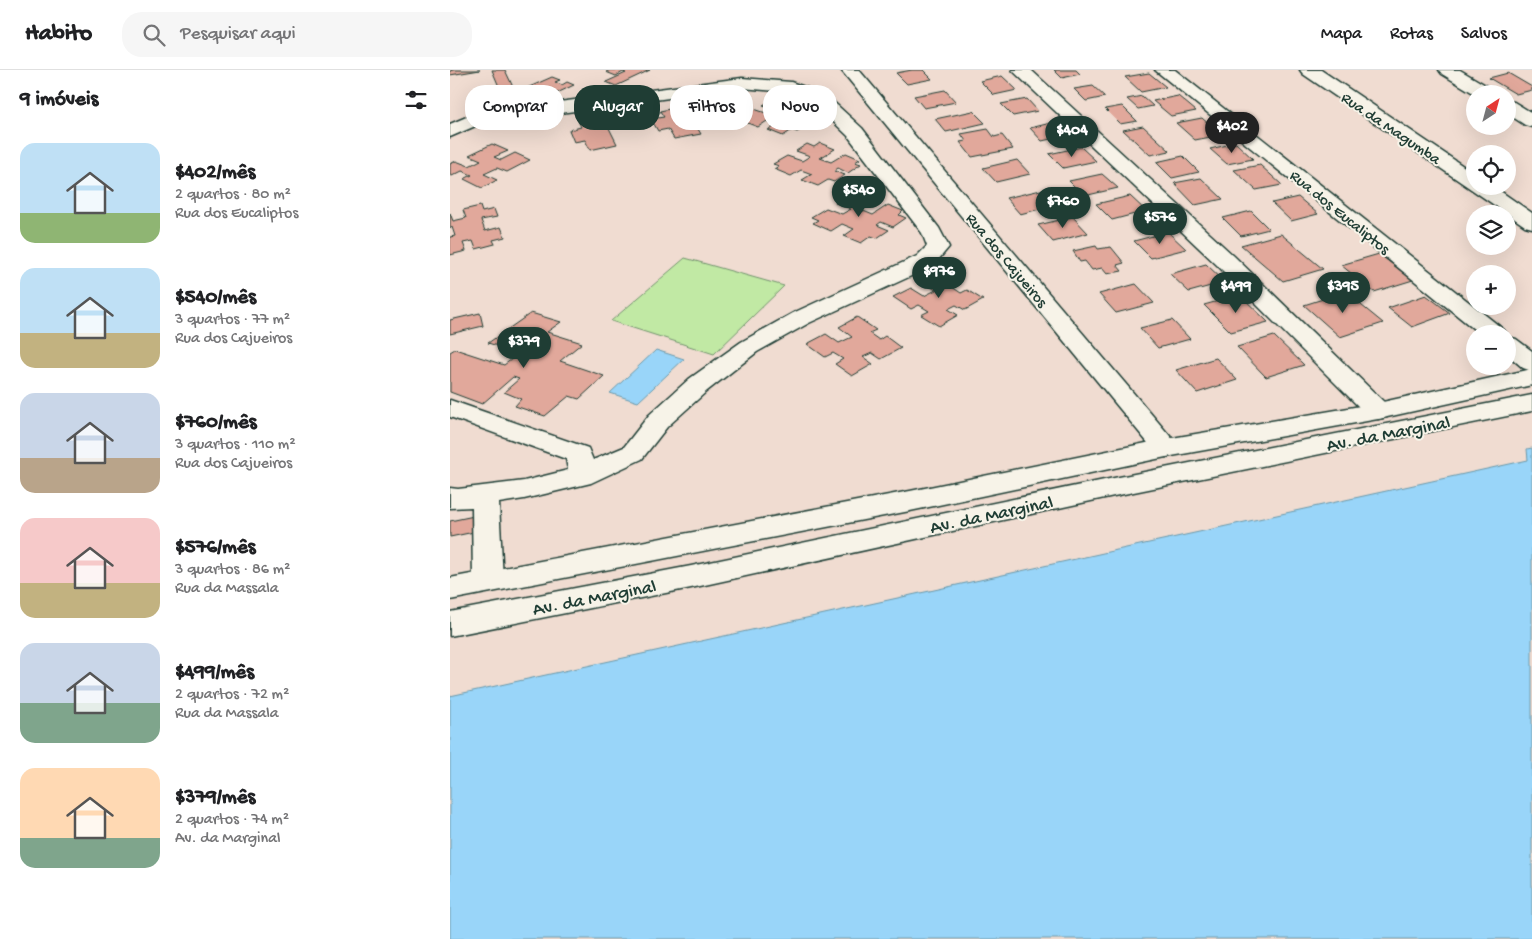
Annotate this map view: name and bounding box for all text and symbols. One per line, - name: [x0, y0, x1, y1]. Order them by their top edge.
- search box: [122, 12, 472, 57]
- text: Habito: [25, 20, 92, 49]
- icon: search: [140, 21, 168, 49]
- text: Pesquisar aqui: [180, 23, 296, 46]
- text: Mapa: [1321, 24, 1362, 45]
- text: Rotas: [1390, 24, 1433, 45]
- text: Salvos: [1461, 24, 1507, 45]
- chip: Comprar: [465, 85, 564, 130]
- chip: Alugar: [574, 85, 660, 130]
- chip: Filtros: [670, 85, 753, 130]
- chip: Novo: [763, 85, 837, 130]
- north arrow: [1466, 85, 1516, 135]
- map controls: [1466, 85, 1516, 375]
- icon: filters: [402, 86, 430, 114]
- text: 9 imóveis: [20, 88, 98, 113]
- street label: Rua da Magumba: [1337, 90, 1444, 171]
- pin: $402: [1202, 112, 1262, 154]
- pin: $404: [1042, 116, 1102, 158]
- text: $402: [1216, 118, 1248, 137]
- text: $404: [1056, 122, 1088, 141]
- button: locate: [1466, 145, 1516, 195]
- text: $402/mês: [175, 161, 255, 186]
- icon: home: [60, 163, 120, 223]
- street label: Rua dos Eucaliptos: [1285, 168, 1394, 261]
- pin: $540: [829, 176, 889, 218]
- text: $540: [843, 182, 875, 201]
- text: 2 quartos · 80 m²: [175, 186, 291, 205]
- pin: $760: [1033, 186, 1093, 229]
- text: $760: [1047, 193, 1079, 212]
- pin: $576: [1130, 202, 1190, 245]
- text: Rua dos Eucaliptos: [175, 205, 298, 224]
- button: layers: [1466, 205, 1516, 255]
- text: $576: [1144, 209, 1176, 228]
- street label: Rua dos Cajueiros: [960, 210, 1051, 313]
- pin: $976: [909, 256, 969, 299]
- text: $976: [923, 263, 955, 282]
- button: +: [1466, 265, 1516, 315]
- pin: $499: [1206, 272, 1266, 314]
- pin: $395: [1313, 272, 1373, 314]
- text: $499: [1221, 278, 1251, 297]
- text: $395: [1327, 278, 1359, 297]
- text: $540/mês: [175, 286, 256, 311]
- icon: home: [60, 288, 120, 348]
- text: 3 quartos · 77 m²: [175, 311, 290, 330]
- button: −: [1466, 325, 1516, 375]
- pin: $379: [494, 326, 554, 369]
- text: Rua dos Cajueiros: [175, 330, 292, 349]
- text: $379: [508, 333, 540, 352]
- text: $760/mês: [175, 411, 256, 436]
- street label: Av. da Marginal: [1325, 412, 1452, 459]
- icon: home: [60, 413, 120, 473]
- text: 3 quartos · 110 m²: [175, 436, 296, 455]
- text: Rua dos Cajueiros: [175, 455, 292, 474]
- street label: Av. da Marginal: [928, 492, 1055, 541]
- text: $576/mês: [175, 536, 256, 561]
- icon: home: [60, 538, 120, 598]
- text: 3 quartos · 86 m²: [175, 561, 290, 580]
- street label: Av. da Marginal: [531, 576, 658, 623]
- text: Rua da Massala: [175, 580, 279, 599]
- text: $499/mês: [175, 661, 254, 686]
- icon: home: [60, 663, 120, 723]
- text: 2 quartos · 72 m²: [175, 686, 289, 705]
- text: Rua da Massala: [175, 705, 279, 724]
- text: $379/mês: [175, 786, 255, 811]
- icon: home: [60, 788, 120, 848]
- text: 2 quartos · 74 m²: [175, 811, 289, 830]
- text: Av. da Marginal: [175, 830, 281, 849]

